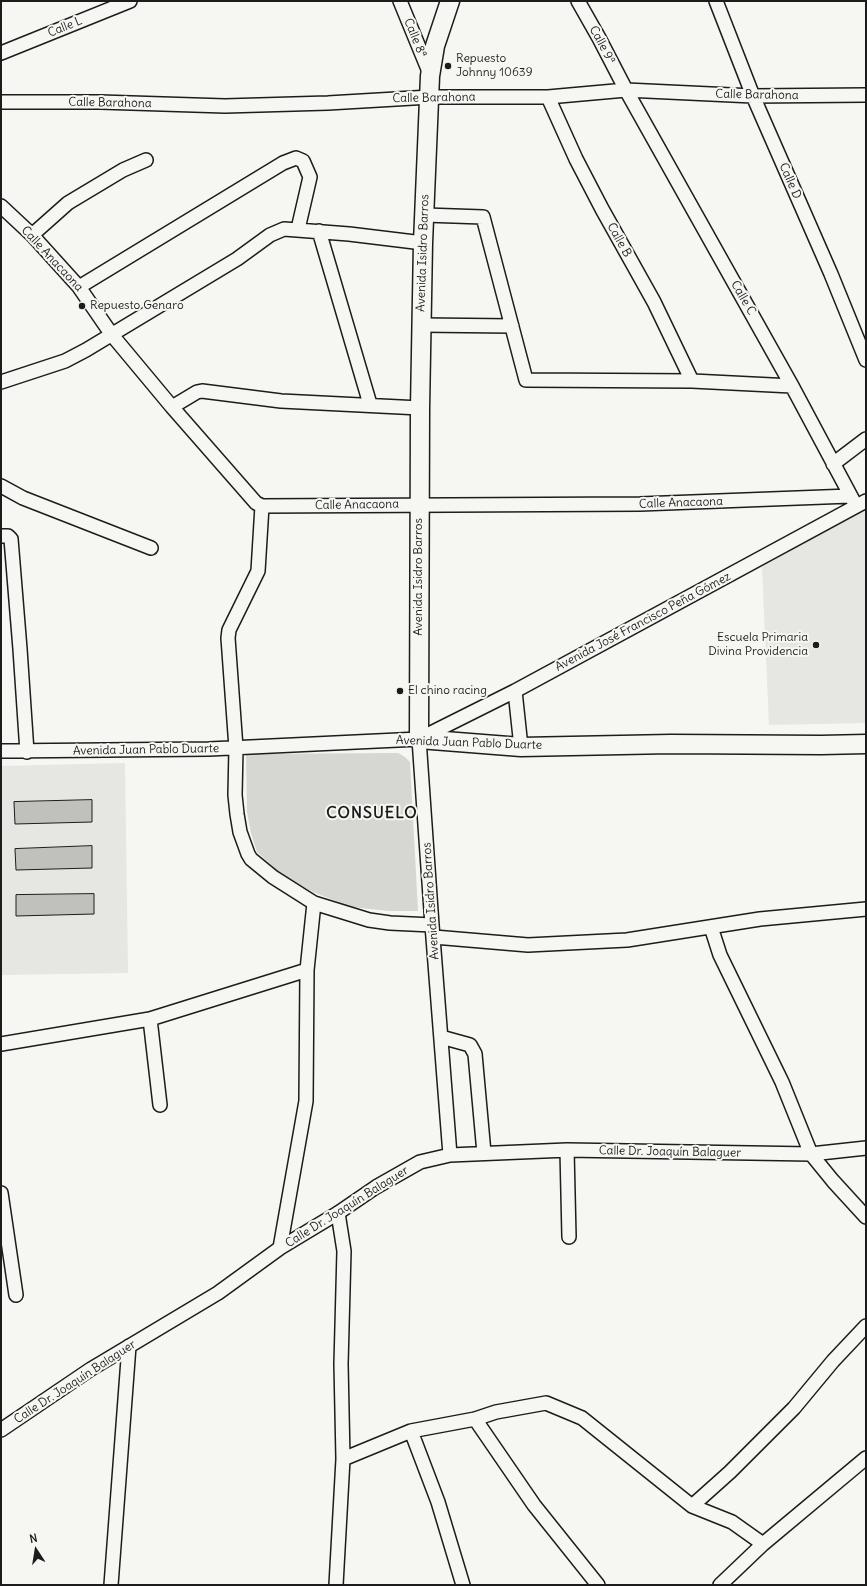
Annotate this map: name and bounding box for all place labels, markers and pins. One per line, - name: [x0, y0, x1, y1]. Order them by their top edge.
- place label: Repuesto Johnny 10639: [456, 52, 533, 80]
- marker: Repuesto Johnny 10639: [443, 61, 453, 71]
- place label: Repuesto Genaro: [90, 299, 184, 313]
- marker: Repuesto Genaro: [77, 301, 87, 311]
- place label: Escuela Primaria Divina Providencia: [708, 631, 808, 659]
- marker: Escuela Primaria Divina Providencia: [811, 640, 821, 650]
- place label: El chino racing: [408, 684, 487, 698]
- marker: El chino racing: [395, 686, 405, 696]

